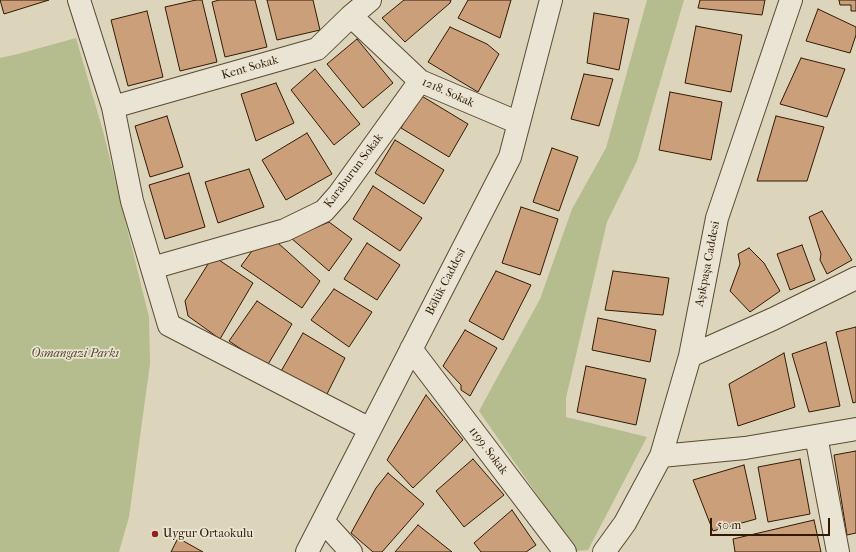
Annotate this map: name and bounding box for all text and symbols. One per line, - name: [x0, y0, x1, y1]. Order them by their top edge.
- street label: Kent Sokak: [220, 53, 280, 83]
- street label: 1218. Sokak: [420, 75, 476, 111]
- street label: Karaburun Sokak: [321, 131, 387, 211]
- street label: Aşıkpaşa Caddesi: [693, 220, 723, 308]
- street label: Bölük Caddesi: [423, 246, 469, 318]
- park label: Osmangazi Parkı: [31, 347, 119, 361]
- street label: 1199. Sokak: [465, 424, 511, 478]
- scale bar: [712, 510, 832, 536]
- text: 50 m: [717, 518, 741, 532]
- place label: Uygur Ortaokulu: [163, 527, 253, 541]
- marker: Uygur Ortaokulu: [150, 529, 160, 539]

